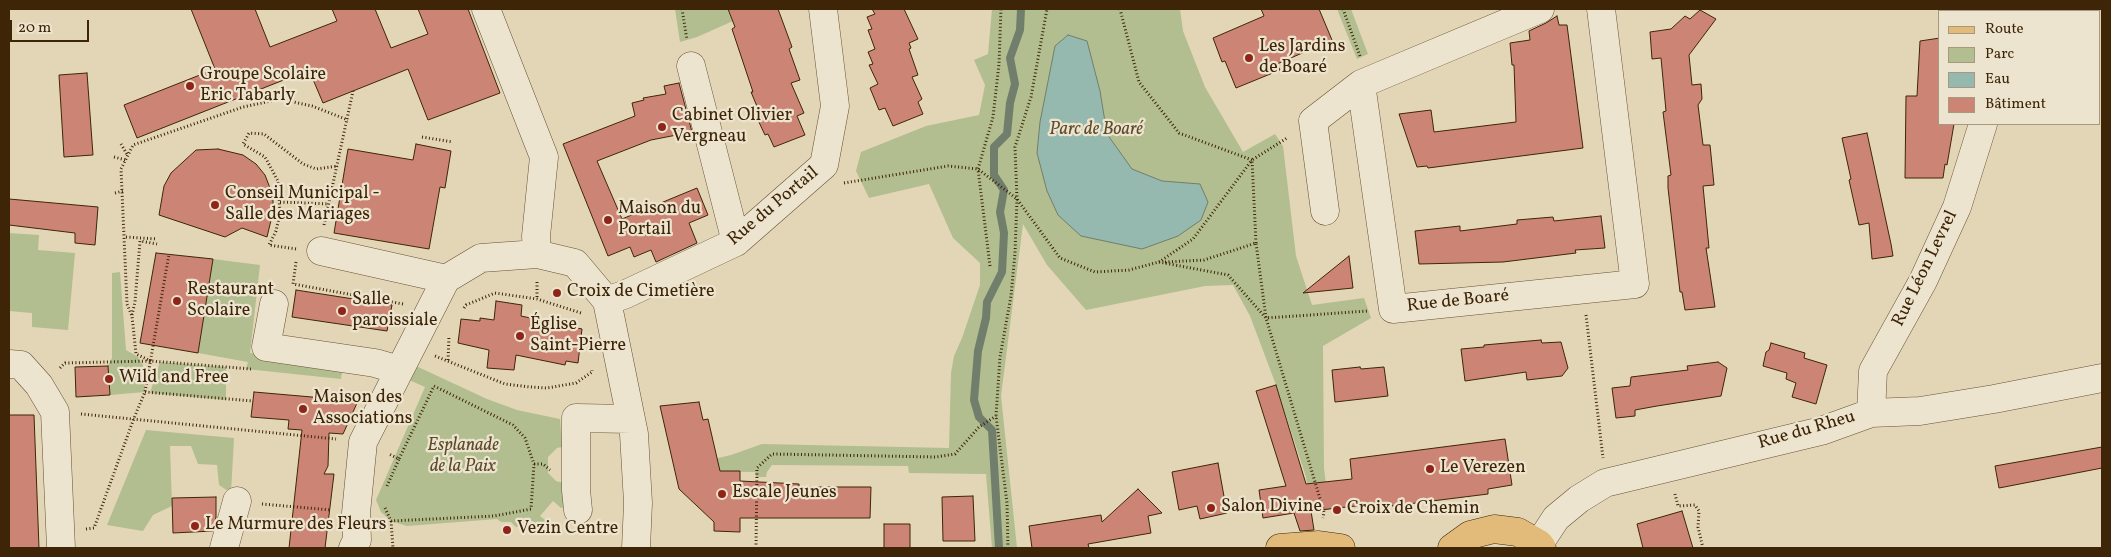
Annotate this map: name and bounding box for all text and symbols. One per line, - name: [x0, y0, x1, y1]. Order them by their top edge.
- scale bar: [12, 10, 91, 42]
- legend: [1938, 10, 2101, 125]
- text: 20 m: [18, 18, 51, 39]
- text: Route: [1985, 19, 2024, 40]
- place label: Les Jardins de Boaré: [1259, 37, 1345, 80]
- text: Parc: [1985, 44, 2014, 65]
- marker: Les Jardins de Boaré: [1243, 52, 1255, 64]
- place label: Groupe Scolaire Eric Tabarly: [200, 65, 326, 108]
- text: Eau: [1985, 69, 2010, 90]
- marker: Groupe Scolaire Eric Tabarly: [184, 80, 196, 92]
- text: Bâtiment: [1985, 94, 2046, 115]
- place label: Cabinet Olivier Vergneau: [672, 106, 792, 148]
- park label: Parc de Boaré: [1049, 120, 1143, 142]
- marker: Cabinet Olivier Vergneau: [656, 121, 668, 133]
- street label: Rue du Portail: [724, 163, 824, 251]
- place label: Conseil Municipal - Salle des Mariages: [225, 184, 380, 226]
- marker: Conseil Municipal - Salle des Mariages: [209, 199, 221, 211]
- place label: Maison du Portail: [618, 199, 701, 242]
- street label: Rue Léon Levrel: [1889, 207, 1963, 331]
- marker: Maison du Portail: [602, 214, 614, 226]
- place label: Restaurant Scolaire: [187, 280, 274, 322]
- place label: Croix de Cimetière: [567, 282, 715, 304]
- street label: Rue de Boaré: [1406, 286, 1510, 318]
- marker: Croix de Cimetière: [551, 287, 563, 299]
- place label: Salle paroissiale: [352, 290, 438, 332]
- marker: Restaurant Scolaire: [171, 295, 183, 307]
- marker: Salle paroissiale: [336, 305, 348, 317]
- place label: Église Saint-Pierre: [530, 315, 626, 358]
- marker: Église Saint-Pierre: [514, 330, 526, 342]
- place label: Wild and Free: [119, 368, 229, 390]
- marker: Wild and Free: [103, 373, 115, 385]
- place label: Maison des Associations: [313, 388, 413, 430]
- marker: Maison des Associations: [297, 403, 309, 415]
- street label: Rue du Rheu: [1756, 407, 1858, 455]
- park label: Esplanade de la Paix: [427, 436, 499, 478]
- place label: Le Verezen: [1440, 458, 1526, 480]
- marker: Le Verezen: [1424, 463, 1436, 475]
- place label: Escale Jeunes: [732, 483, 837, 505]
- marker: Escale Jeunes: [716, 488, 728, 500]
- place label: Salon Divine: [1221, 497, 1322, 519]
- place label: Croix de Chemin: [1347, 499, 1480, 521]
- marker: Salon Divine: [1205, 502, 1217, 514]
- marker: Croix de Chemin: [1331, 504, 1343, 516]
- place label: Le Murmure des Fleurs: [205, 515, 386, 537]
- place label: Vezin Centre: [517, 519, 618, 541]
- marker: Le Murmure des Fleurs: [189, 520, 201, 532]
- marker: Vezin Centre: [501, 524, 513, 536]

